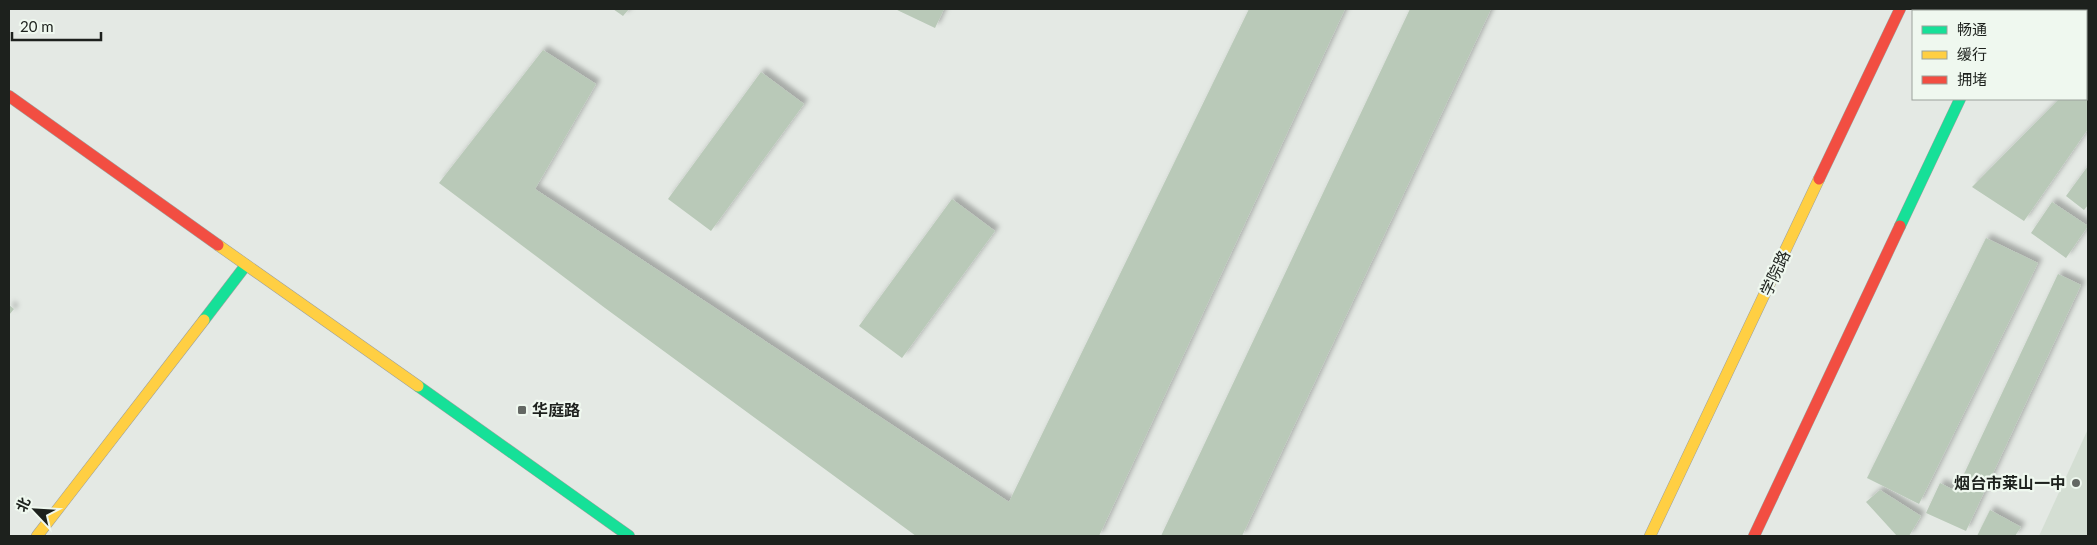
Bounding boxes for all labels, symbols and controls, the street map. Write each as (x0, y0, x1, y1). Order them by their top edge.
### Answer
scale bar (12, 10, 101, 42)
legend (1912, 10, 2087, 100)
text: 20 m (20, 17, 54, 35)
text: 畅通 (1957, 20, 1987, 38)
text: 缓行 (1957, 45, 1987, 63)
text: 拥堵 (1957, 70, 1987, 88)
street label: 学院路 (1756, 247, 1793, 299)
place label: 华庭路 (532, 400, 580, 419)
marker: 华庭路 (516, 404, 528, 416)
place label: 烟台市莱山一中 (1954, 473, 2066, 492)
marker: 烟台市莱山一中 (2070, 477, 2082, 489)
north arrow (10, 485, 60, 535)
text: 北 (12, 494, 33, 514)

